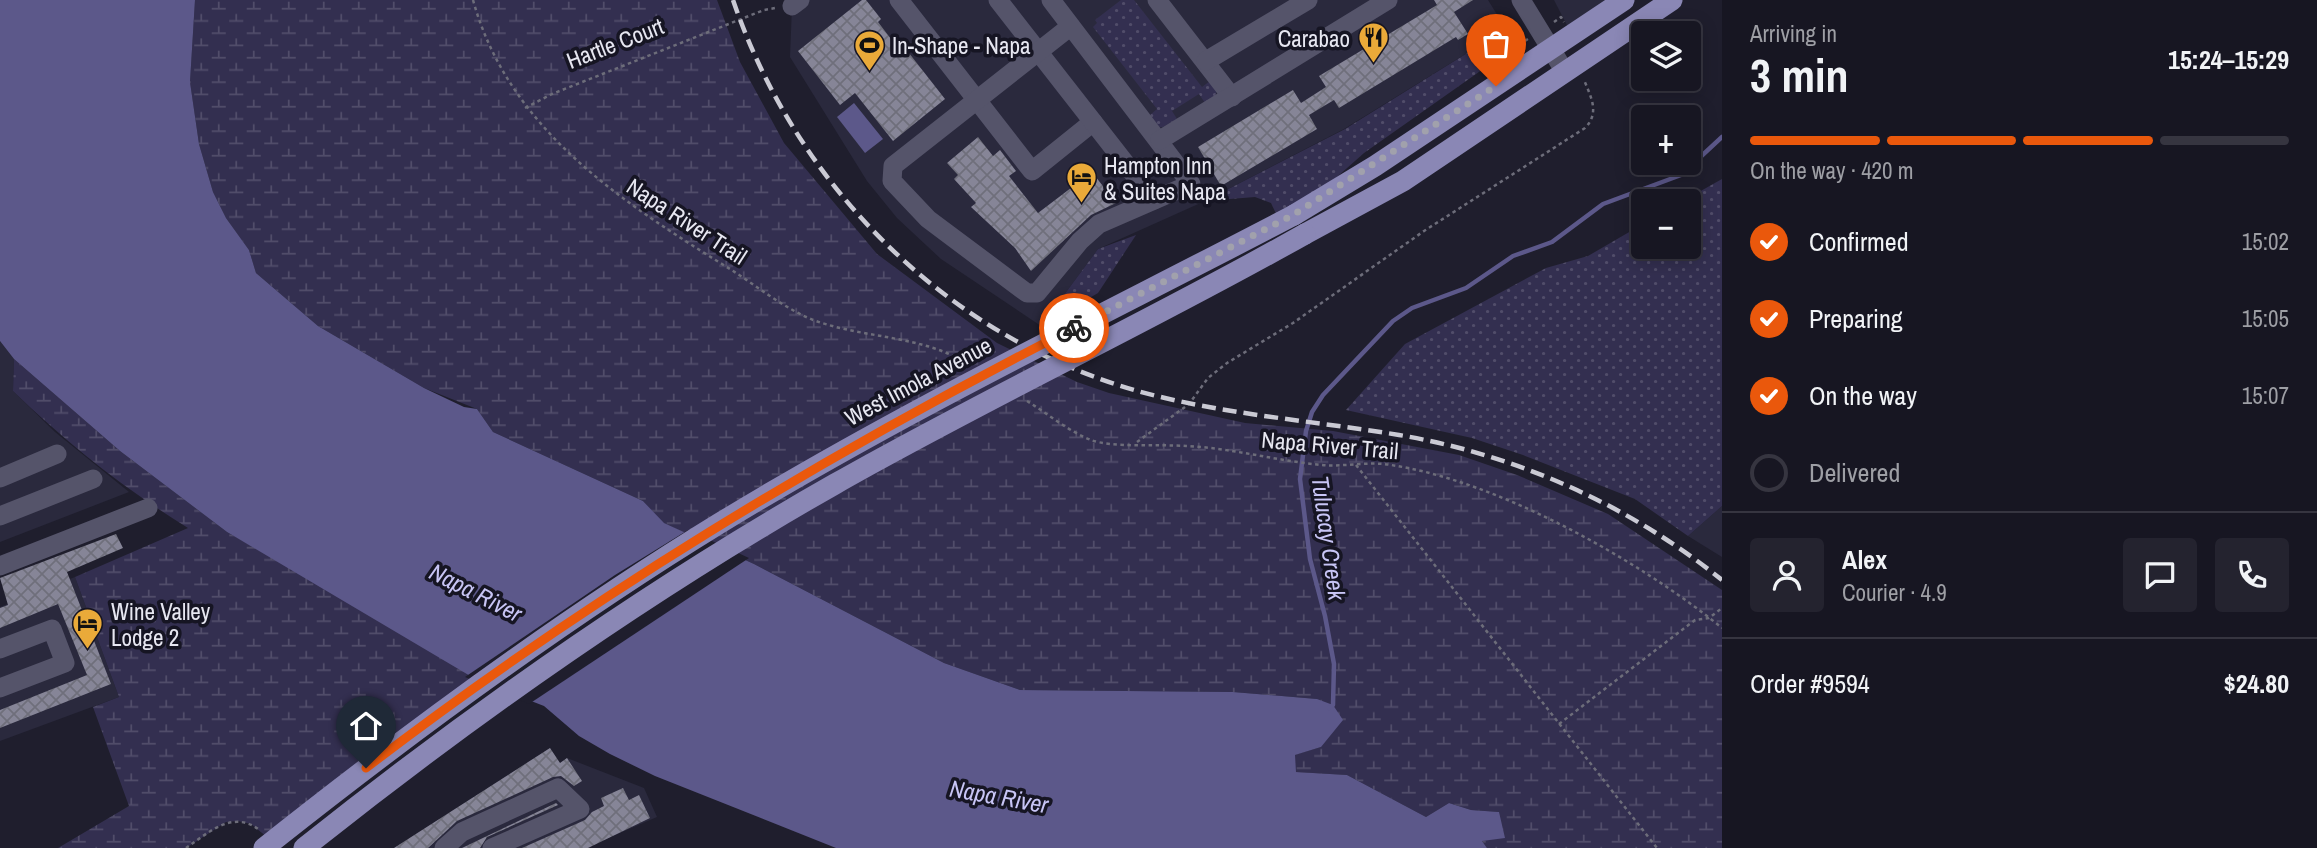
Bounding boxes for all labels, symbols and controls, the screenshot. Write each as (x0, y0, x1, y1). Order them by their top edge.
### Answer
street label: Hartle Court (562, 10, 668, 76)
pin (1466, 14, 1526, 86)
text: Arriving in (1750, 18, 1837, 49)
restaurant icon: Carabao (1356, 21, 1390, 65)
map controls (1631, 21, 1701, 259)
button: layers (1631, 21, 1701, 91)
place label: Carabao (1278, 23, 1350, 54)
icon: bag (1477, 25, 1515, 63)
sports icon: In-Shape - Napa (852, 28, 886, 72)
place label: In-Shape - Napa (892, 30, 1031, 61)
text: 15:24–15:29 (2168, 42, 2289, 77)
text: 3 min (1750, 44, 1849, 106)
button: + (1631, 105, 1701, 175)
place label: Hampton Inn & Suites Napa (1104, 150, 1226, 207)
text: On the way · 420 m (1750, 155, 1914, 186)
hotel icon: Hampton Inn & Suites Napa (1064, 161, 1098, 205)
street label: Napa River Trail (621, 171, 753, 271)
button: − (1631, 189, 1701, 259)
icon: check (1750, 223, 1788, 261)
text: Confirmed (1809, 224, 1909, 259)
text: 15:02 (2242, 226, 2289, 257)
courier (1039, 293, 1109, 363)
icon: check (1750, 300, 1788, 338)
text: Preparing (1809, 301, 1903, 336)
text: 15:05 (2242, 303, 2289, 334)
icon: bike (1055, 309, 1093, 347)
street label: West Imola Avenue (839, 329, 997, 433)
icon: check (1750, 377, 1788, 415)
text: On the way (1809, 378, 1917, 413)
text: 15:07 (2242, 380, 2289, 411)
street label: Napa River Trail (1260, 424, 1400, 466)
text: Delivered (1809, 455, 1900, 490)
water label: Tulucay Creek (1304, 474, 1354, 603)
button: person (1750, 538, 1824, 612)
button: chat (2123, 538, 2197, 612)
button: phone (2215, 538, 2289, 612)
text: Alex (1842, 542, 1887, 577)
water label: Napa River (424, 555, 529, 630)
text: Courier · 4.9 (1842, 577, 1947, 608)
place label: Wine Valley Lodge 2 (111, 596, 211, 653)
hotel icon: Wine Valley Lodge 2 (71, 607, 105, 651)
text: Order #9594 (1750, 666, 1870, 701)
text: $24.80 (2224, 666, 2289, 701)
pin (336, 696, 396, 768)
icon: home (347, 707, 385, 745)
water label: Napa River (947, 772, 1052, 821)

